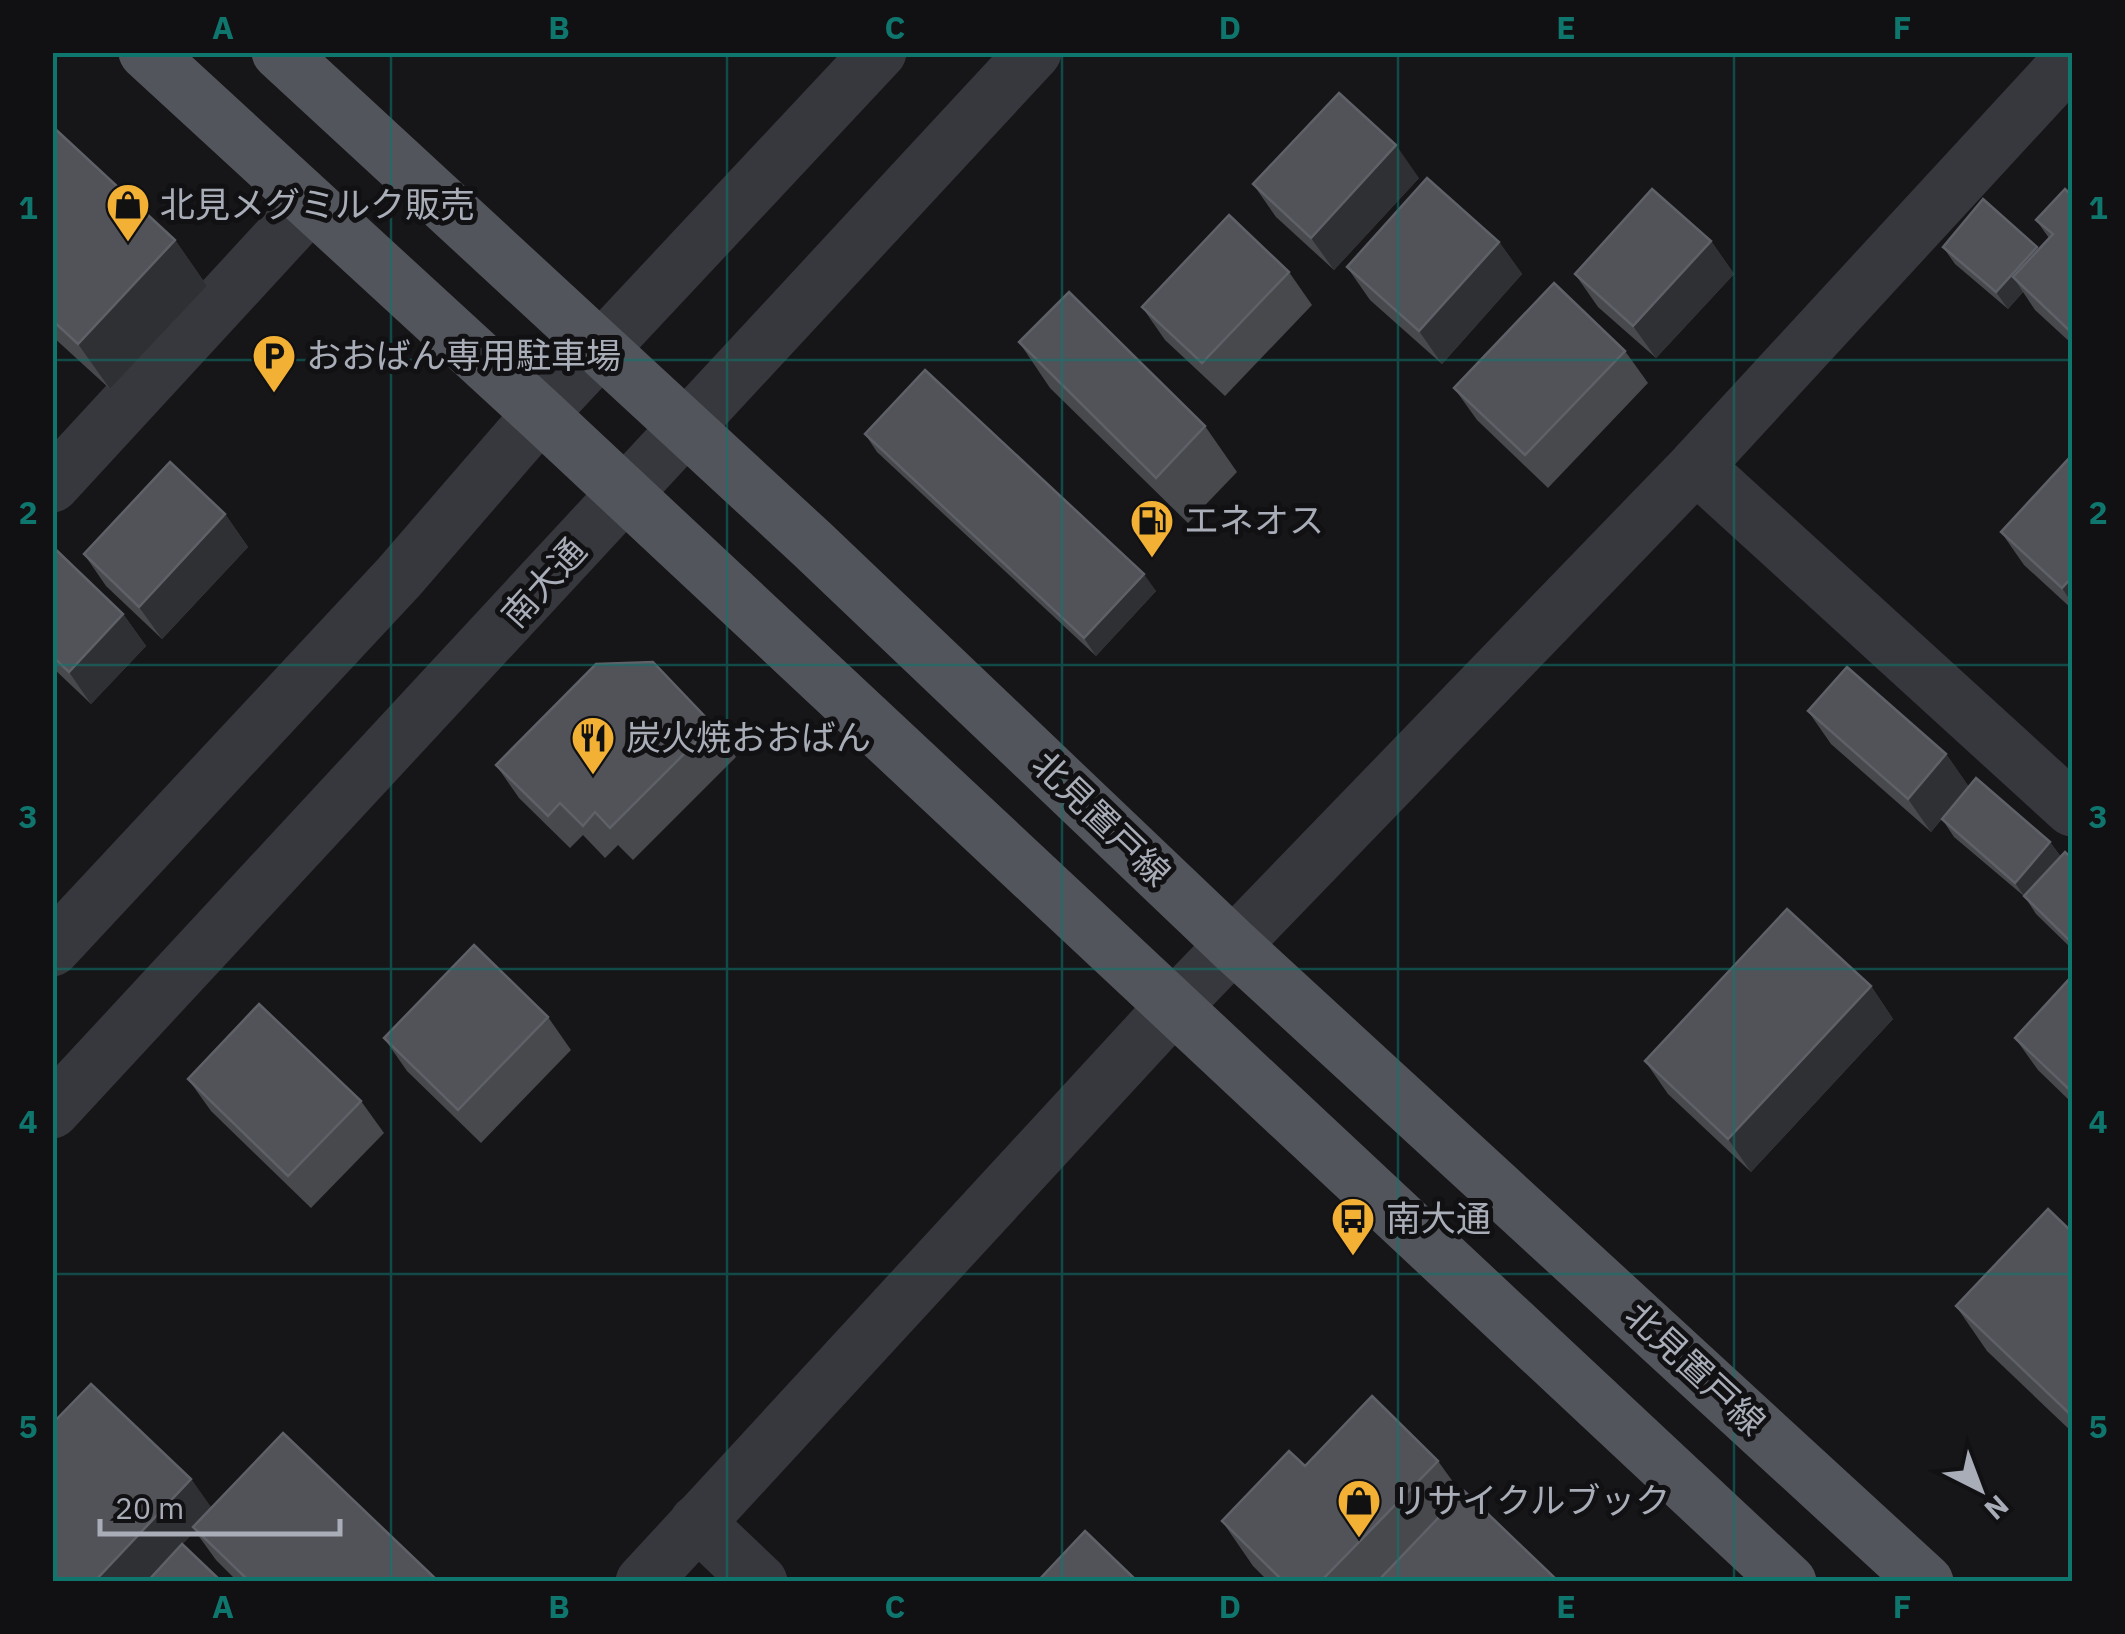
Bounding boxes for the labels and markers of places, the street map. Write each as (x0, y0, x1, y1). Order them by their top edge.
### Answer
place label: 北見メグミルク販売 (160, 181, 475, 227)
shop icon: 北見メグミルク販売 (105, 182, 151, 243)
place label: おおばん専用駐車場 (306, 332, 621, 378)
parking icon: おおばん専用駐車場 (251, 333, 297, 394)
place label: エネオス (1184, 497, 1324, 543)
fuel station icon: エネオス (1129, 498, 1175, 559)
place label: 炭火焼おおばん (626, 714, 871, 760)
restaurant icon: 炭火焼おおばん (570, 715, 616, 776)
place label: 南大通 (1386, 1195, 1491, 1241)
bus stop icon: 南大通 (1330, 1196, 1376, 1257)
place label: リサイクルブック (1392, 1477, 1670, 1523)
shop icon: リサイクルブック (1336, 1478, 1382, 1539)

